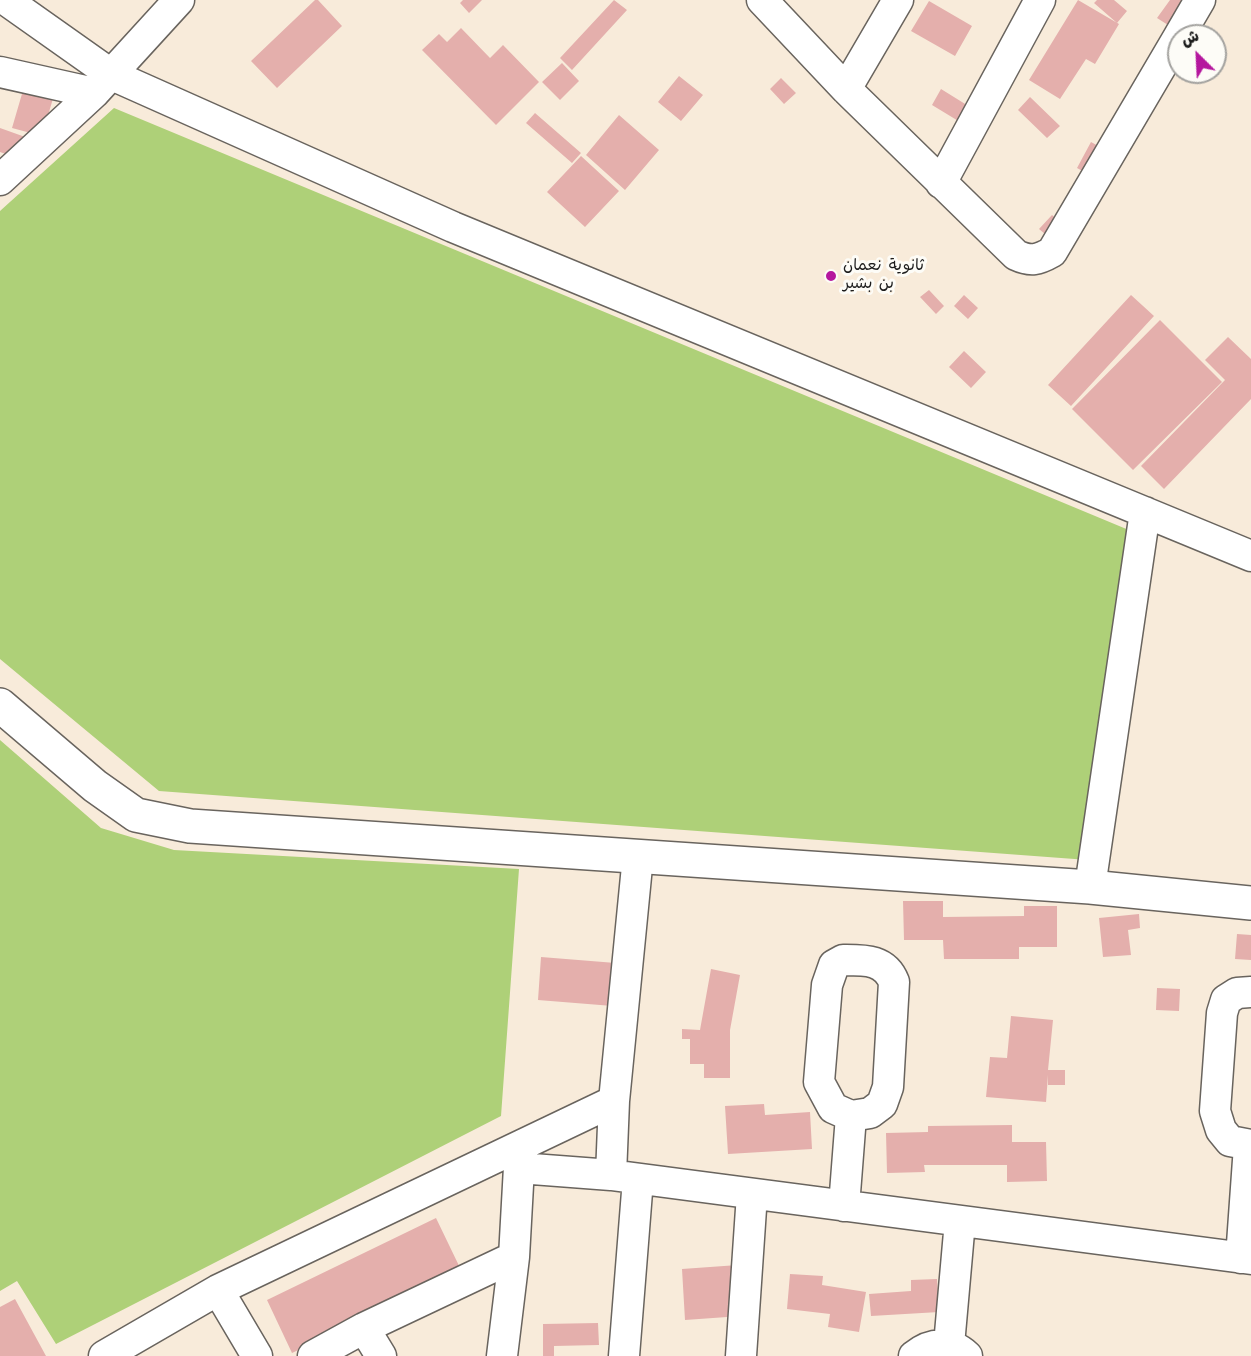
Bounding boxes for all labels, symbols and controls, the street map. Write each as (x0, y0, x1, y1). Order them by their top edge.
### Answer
north arrow (1167, 24, 1227, 84)
text: ش (1177, 24, 1203, 54)
place label: ثانوية نعمان بن بشير (843, 257, 924, 295)
marker: ثانوية نعمان بن بشير (824, 269, 838, 283)

